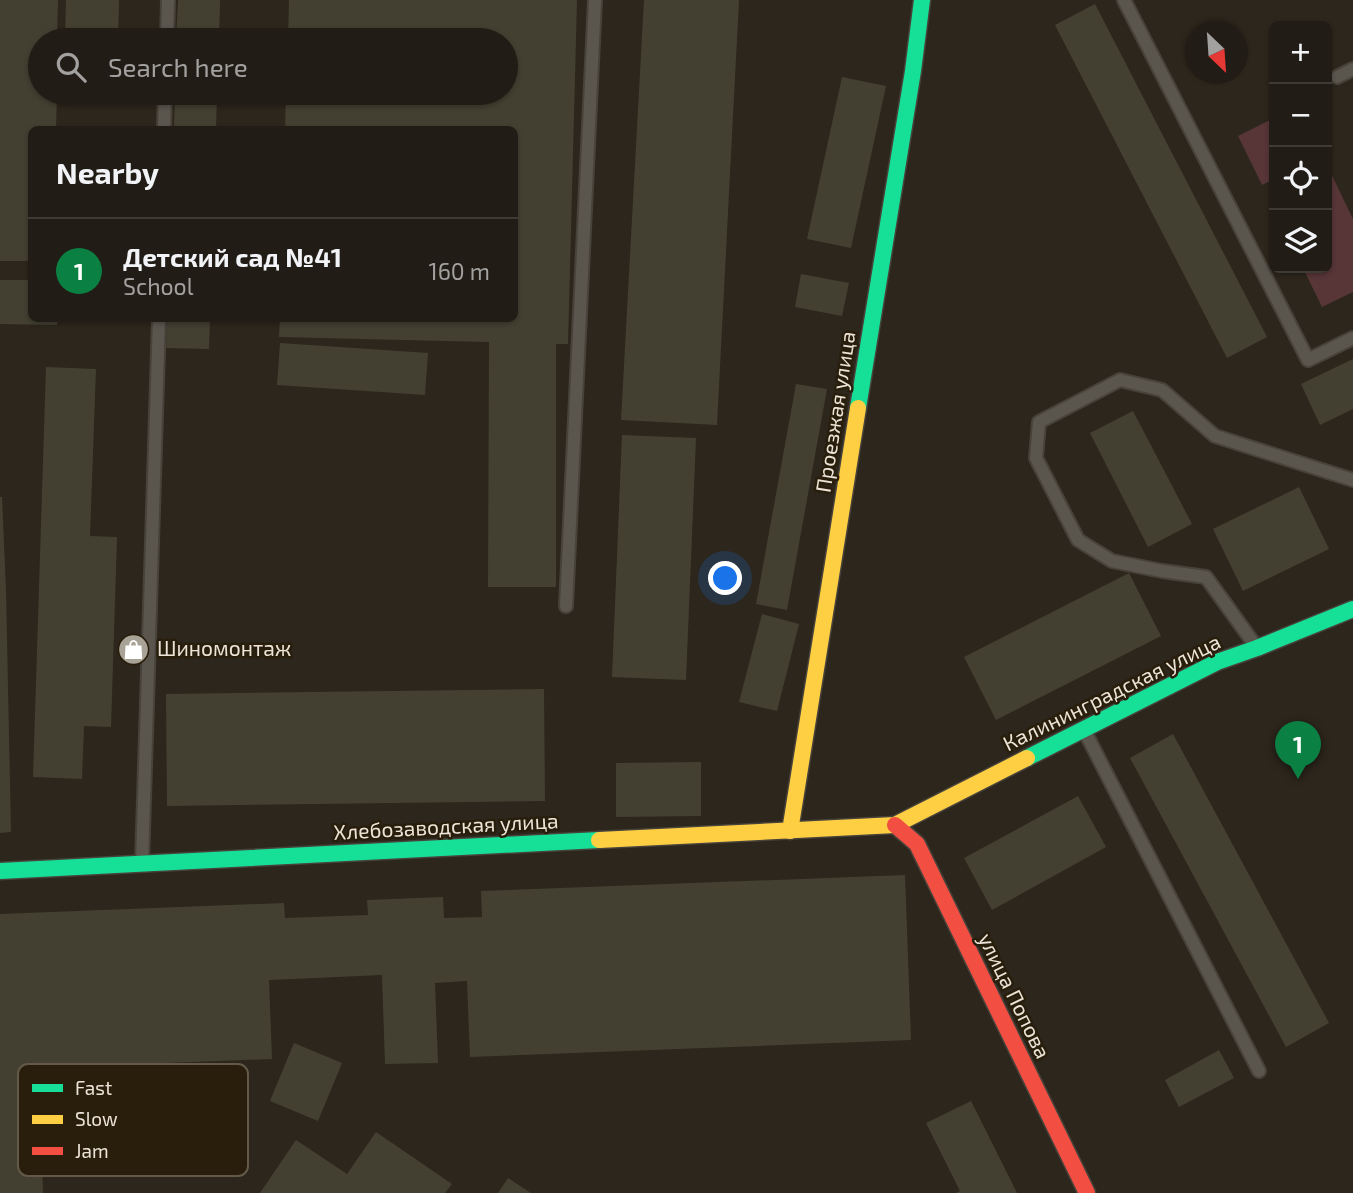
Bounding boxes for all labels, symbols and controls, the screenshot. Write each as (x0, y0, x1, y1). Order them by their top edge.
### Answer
north arrow (1185, 21, 1248, 84)
map controls (1269, 21, 1332, 273)
button: + (1269, 21, 1332, 84)
search box (28, 28, 518, 105)
icon: search (52, 48, 90, 86)
text: Search here (108, 51, 248, 82)
button: − (1269, 84, 1332, 147)
button: locate (1269, 147, 1332, 210)
text: Nearby (56, 154, 159, 190)
button: layers (1269, 210, 1332, 273)
text: Детский сад №41 (123, 241, 342, 272)
text: 1 (74, 257, 84, 285)
text: 160 m (429, 257, 490, 285)
text: School (123, 272, 193, 300)
street label: Проезжая улица (809, 329, 861, 494)
your location (708, 561, 742, 595)
street label: Калининградская улица (999, 628, 1225, 756)
shop icon: Шиномонтаж (117, 632, 151, 666)
place label: Шиномонтаж (157, 635, 291, 660)
pin: 1 (1275, 721, 1321, 779)
street label: Хлебозаводская улица (333, 807, 559, 845)
street label: улица Попова (973, 928, 1057, 1063)
legend (18, 1064, 248, 1176)
text: Fast (75, 1076, 112, 1099)
text: Slow (75, 1107, 118, 1130)
text: Jam (75, 1139, 109, 1162)

